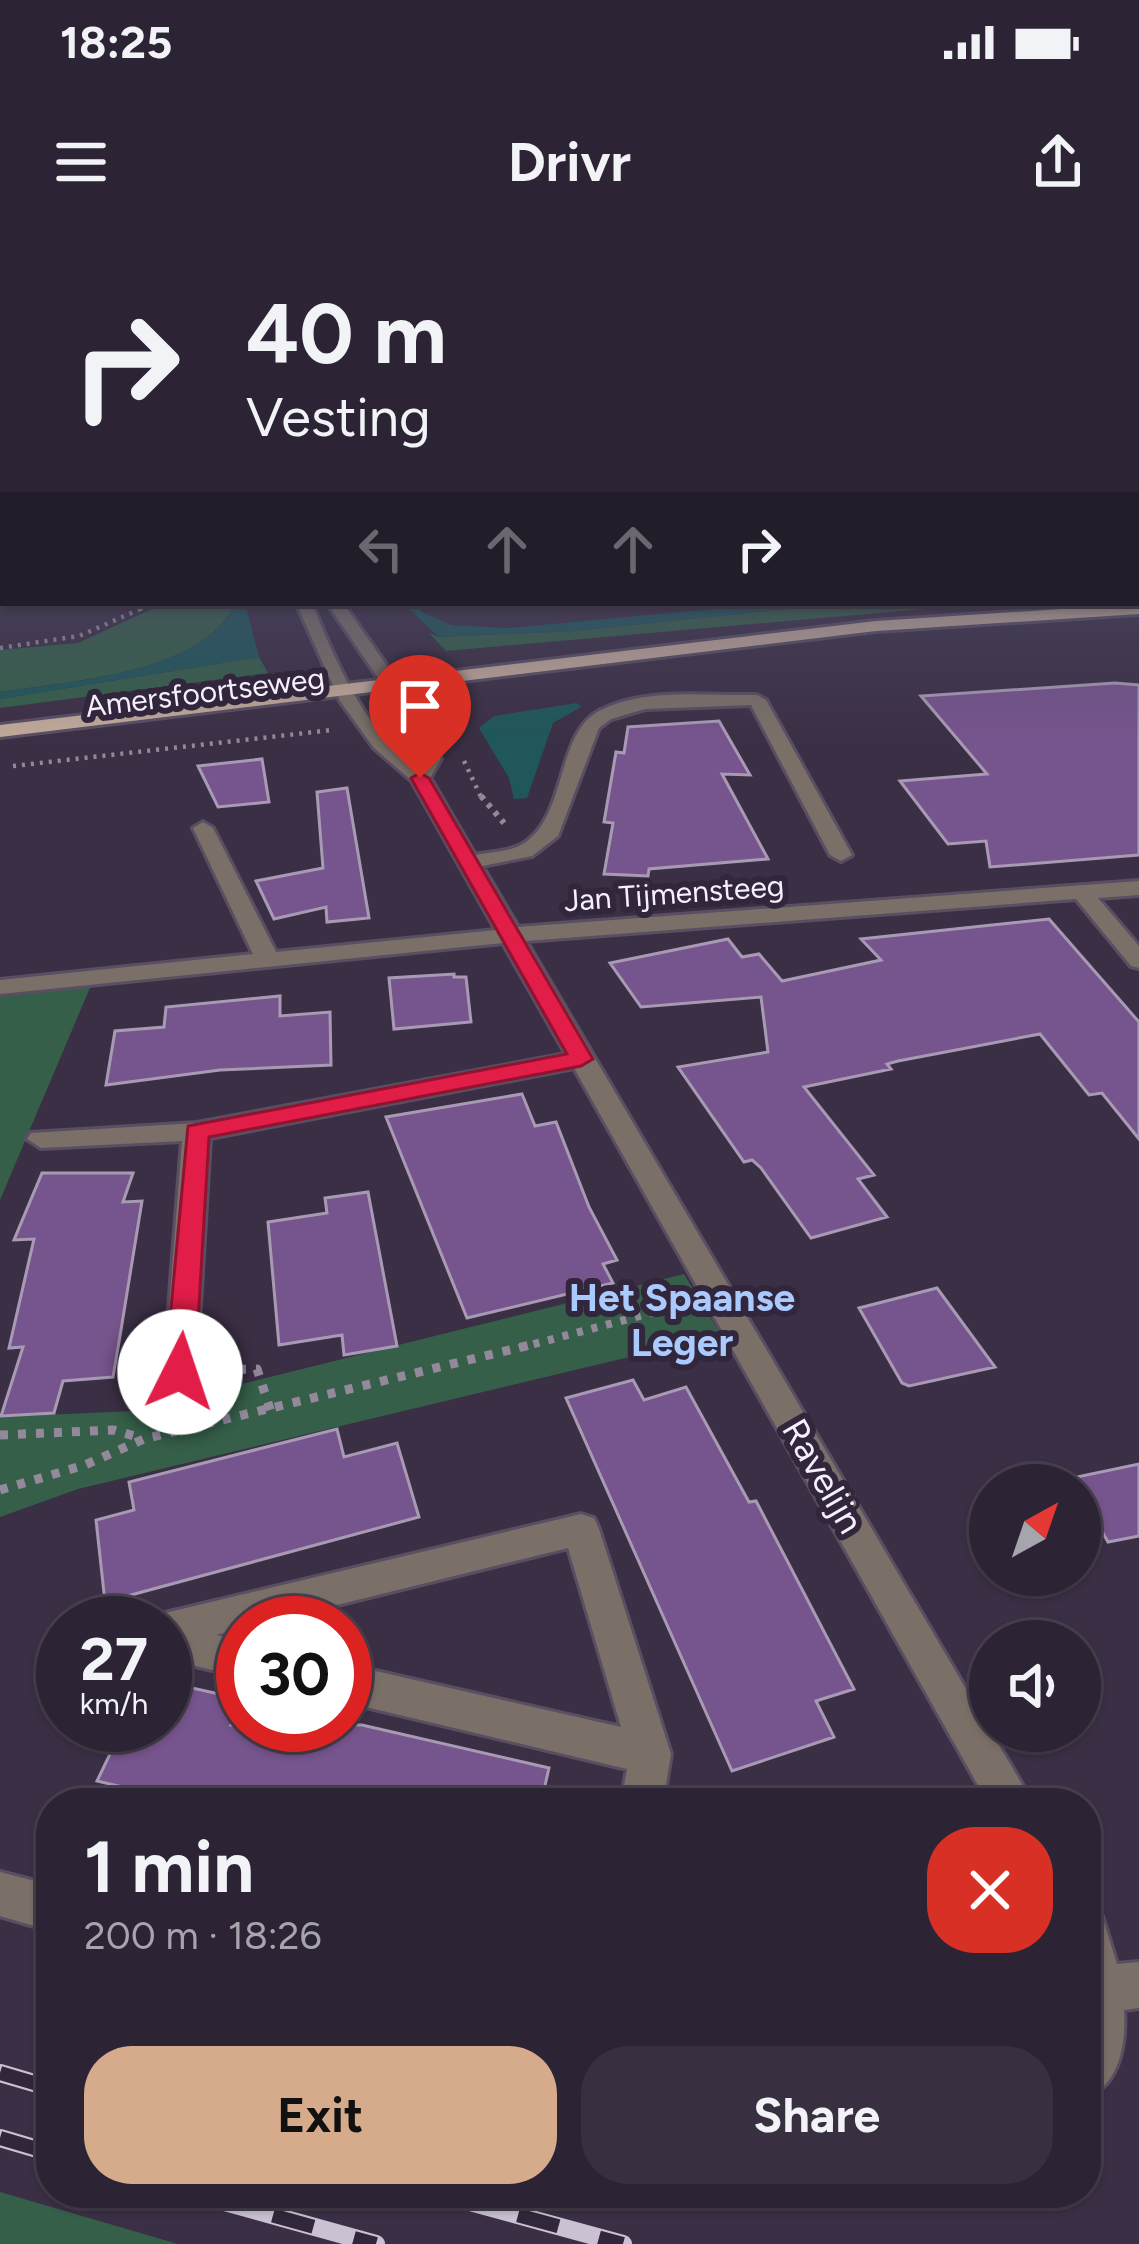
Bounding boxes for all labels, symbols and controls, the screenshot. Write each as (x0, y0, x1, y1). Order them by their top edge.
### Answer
text: 18:25 (60, 15, 172, 69)
icon: menu (48, 129, 114, 195)
icon: share (1025, 129, 1091, 195)
text: Drivr (508, 130, 631, 195)
text: 40 m (246, 283, 447, 384)
icon: right (48, 288, 204, 444)
text: Vesting (246, 385, 431, 450)
icon: left (348, 516, 414, 582)
icon: ahead (474, 516, 540, 582)
icon: ahead (600, 516, 666, 582)
icon: right (726, 516, 792, 582)
pin (369, 655, 471, 778)
street label: Amersfoortseweg (83, 659, 327, 725)
icon: arrive (387, 673, 453, 739)
street label: Jan Tijmensteeg (563, 867, 785, 919)
district label: Het Spaanse Leger (569, 1274, 795, 1366)
position arrow (117, 1309, 243, 1435)
street label: Ravelijn (773, 1411, 873, 1541)
north arrow (969, 1464, 1101, 1596)
map controls (969, 1464, 1101, 1752)
speed limit sign: 30 (216, 1596, 372, 1752)
button: sound (969, 1620, 1101, 1752)
text: 27 (80, 1623, 148, 1695)
text: km/h (80, 1685, 148, 1722)
text: 1 min (84, 1824, 254, 1910)
button: close (927, 1827, 1053, 1953)
text: 200 m · 18:26 (84, 1912, 322, 1959)
button: Exit (84, 2046, 557, 2184)
button: Share (581, 2046, 1053, 2184)

